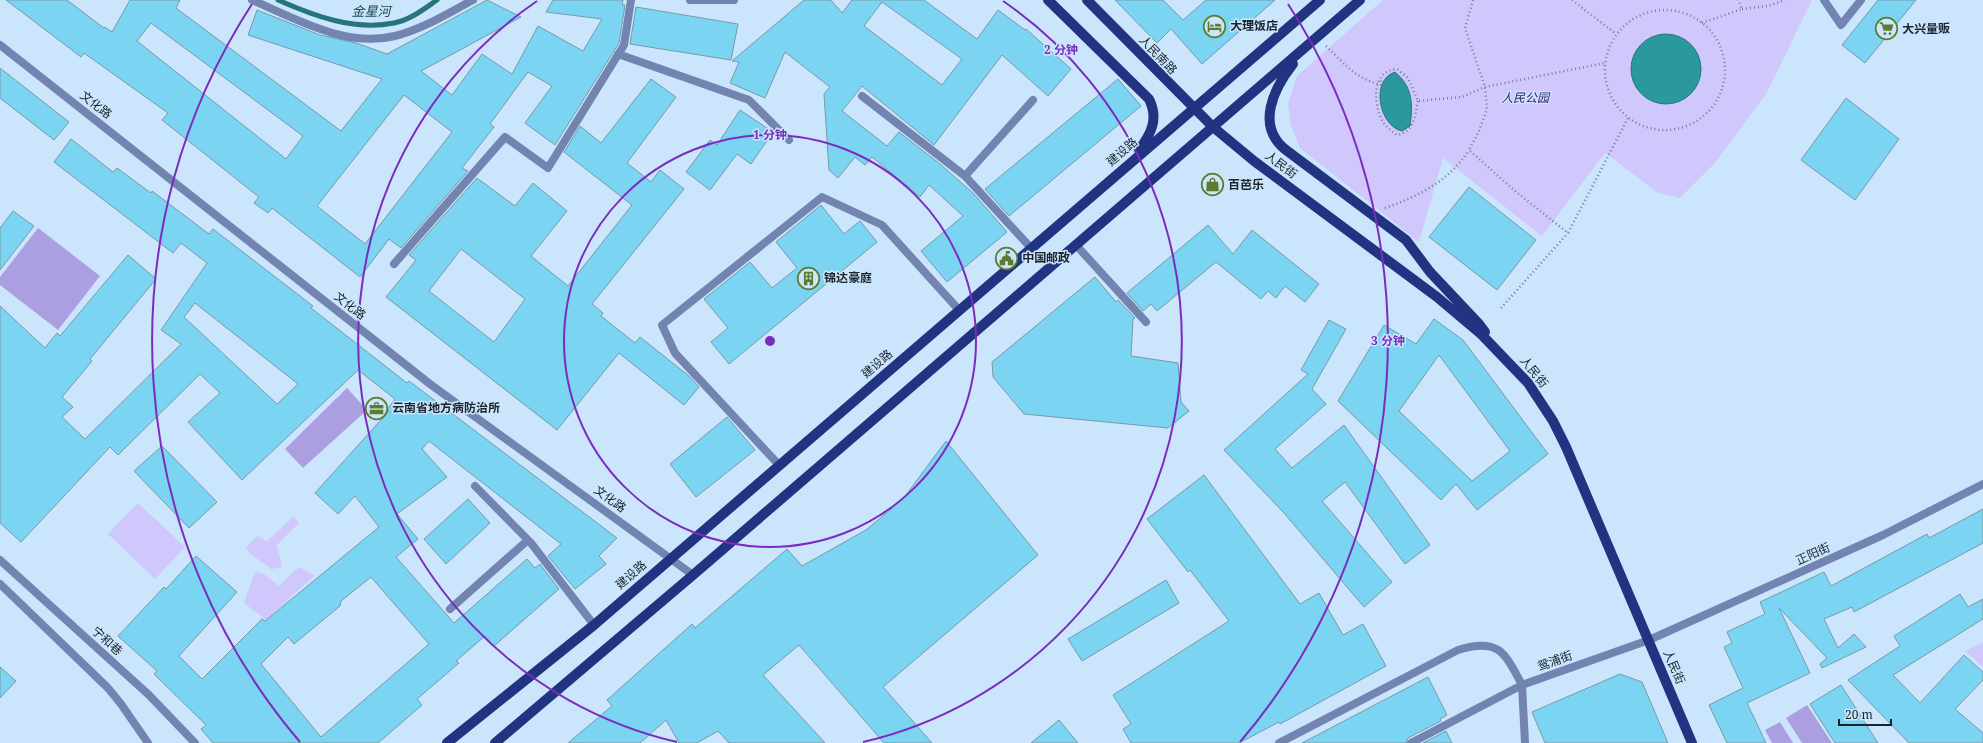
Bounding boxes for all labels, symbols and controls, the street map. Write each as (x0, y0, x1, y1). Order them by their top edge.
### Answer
water label: 金星河 (351, 2, 393, 20)
hotel icon: 大理饭店 (1201, 13, 1227, 39)
supermarket icon: 大兴量贩 (1874, 16, 1900, 42)
place label: 大理饭店 (1230, 17, 1278, 34)
place label: 大兴量贩 (1902, 20, 1950, 37)
street label: 人民南路 (1136, 31, 1181, 78)
text: 2 分钟 (1044, 41, 1078, 58)
street label: 文化路 (77, 87, 116, 122)
park label: 人民公园 (1501, 89, 1551, 106)
text: 1 分钟 (753, 126, 787, 143)
street label: 建设路 (1103, 133, 1141, 170)
street label: 人民街 (1262, 147, 1301, 182)
shop icon: 百芭乐 (1199, 172, 1225, 198)
place label: 百芭乐 (1228, 176, 1264, 193)
public building icon: 中国邮政 (993, 245, 1019, 271)
place label: 中国邮政 (1022, 249, 1070, 266)
building icon: 锦达豪庭 (796, 265, 822, 291)
place label: 锦达豪庭 (824, 269, 872, 286)
street label: 文化路 (331, 288, 370, 323)
text: 3 分钟 (1371, 332, 1405, 349)
centre of rings (763, 334, 777, 348)
street label: 建设路 (858, 345, 896, 382)
street label: 人民街 (1516, 352, 1552, 391)
office icon: 云南省地方病防治所 (363, 395, 389, 421)
place label: 云南省地方病防治所 (392, 399, 500, 416)
street label: 文化路 (591, 481, 630, 516)
street label: 正阳街 (1793, 538, 1833, 569)
street label: 建设路 (612, 556, 650, 593)
street label: 宁和巷 (88, 622, 126, 659)
street label: 鸳浦街 (1535, 646, 1575, 675)
street label: 人民街 (1660, 647, 1689, 687)
scale bar (1839, 701, 1891, 727)
text: 20 m (1845, 706, 1873, 723)

